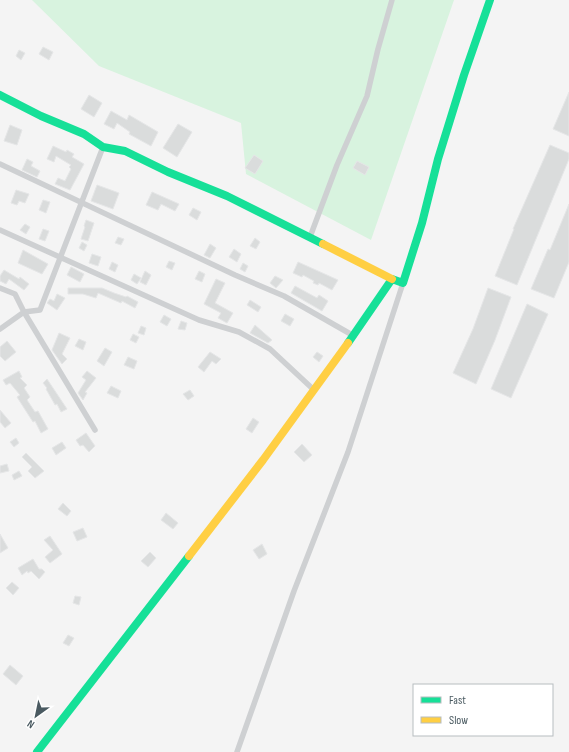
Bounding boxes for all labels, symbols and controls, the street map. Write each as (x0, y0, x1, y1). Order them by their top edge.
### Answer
legend (413, 684, 553, 736)
text: Fast (449, 693, 466, 708)
north arrow (16, 696, 56, 736)
text: Slow (449, 713, 468, 728)
text: N (25, 717, 37, 731)

